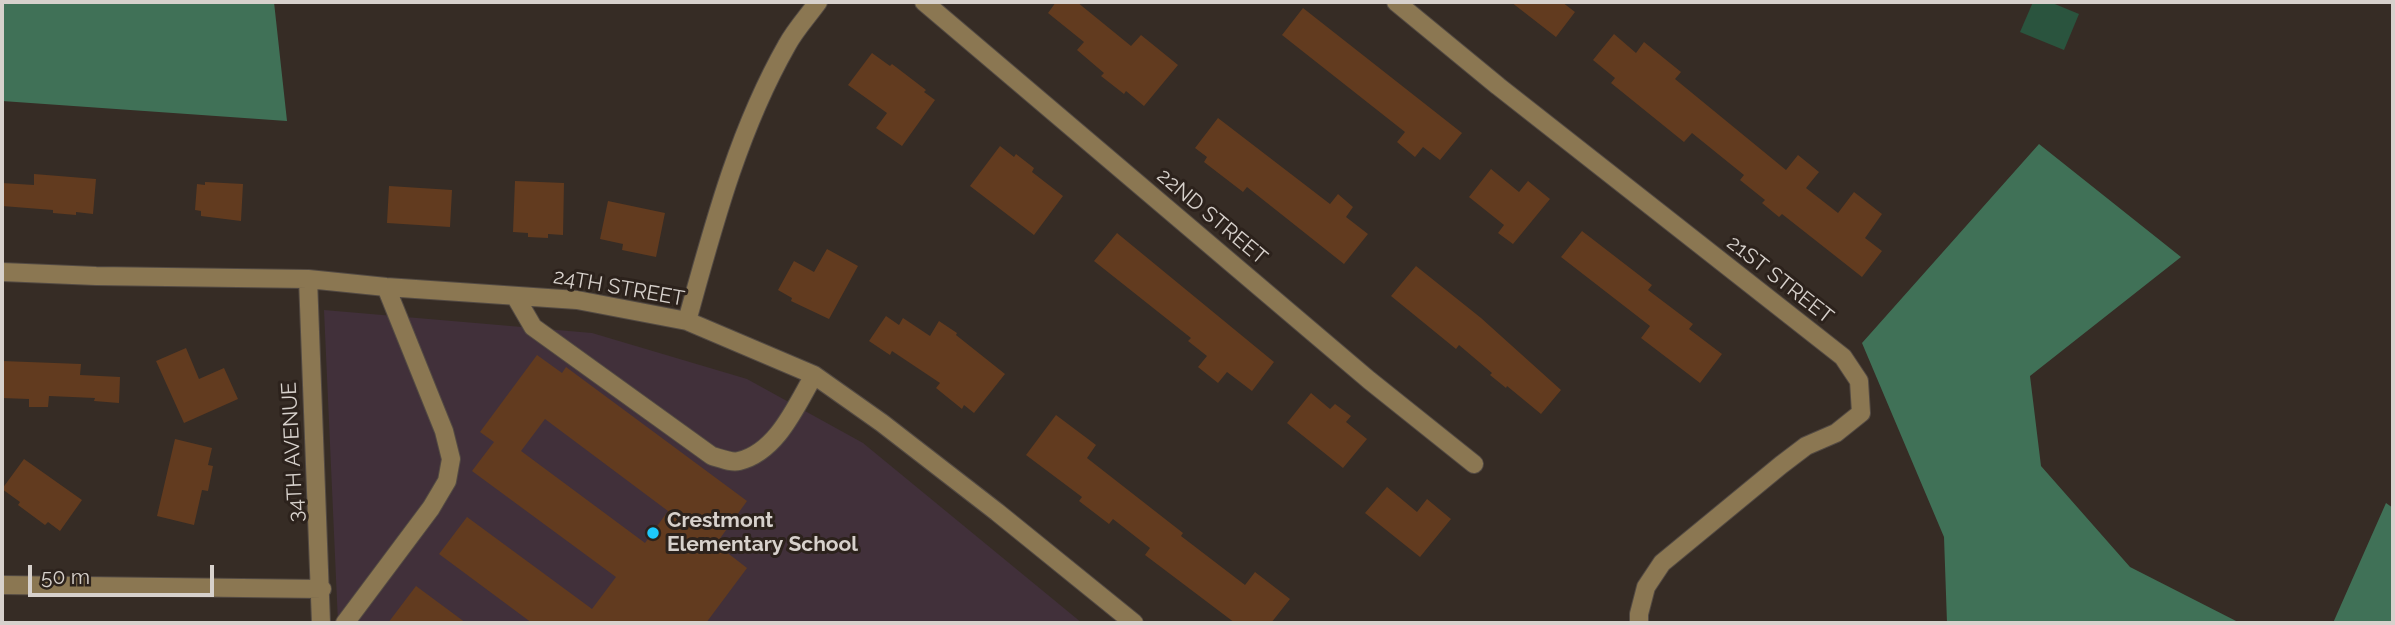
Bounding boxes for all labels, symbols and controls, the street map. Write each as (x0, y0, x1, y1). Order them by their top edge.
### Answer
street label: 22ND STREET (1152, 164, 1272, 270)
street label: 21ST STREET (1722, 231, 1838, 329)
street label: 24TH STREET (551, 264, 687, 312)
street label: 34TH AVENUE (277, 381, 309, 523)
place label: Crestmont Elementary School (667, 508, 858, 558)
marker: Crestmont Elementary School (645, 525, 661, 541)
scale bar (32, 552, 217, 596)
text: 50 m (41, 564, 90, 589)

